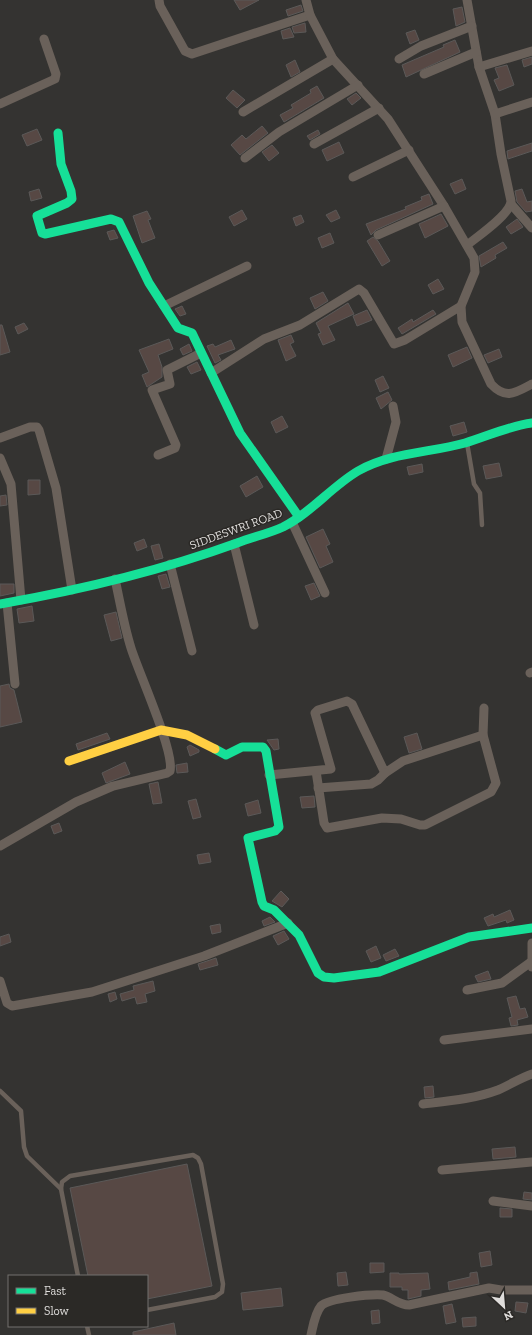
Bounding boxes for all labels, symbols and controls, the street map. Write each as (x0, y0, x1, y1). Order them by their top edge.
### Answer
street label: SIDDESWRI ROAD (188, 506, 284, 552)
legend (8, 1275, 148, 1327)
text: Fast (44, 1284, 67, 1298)
north arrow (484, 1287, 524, 1327)
text: Slow (44, 1304, 70, 1318)
text: N (501, 1308, 515, 1323)

